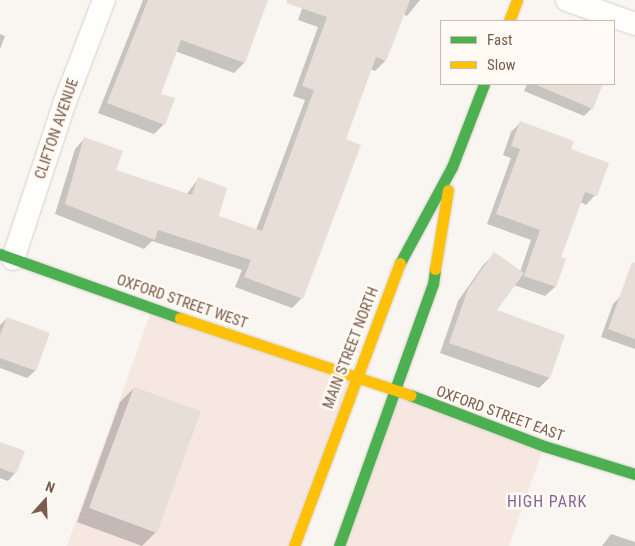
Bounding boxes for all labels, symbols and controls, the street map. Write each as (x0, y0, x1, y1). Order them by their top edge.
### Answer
legend (440, 20, 615, 85)
text: Fast (487, 31, 512, 49)
text: Slow (487, 56, 516, 74)
street label: CLIFTON AVENUE (31, 76, 83, 182)
street label: OXFORD STREET WEST (114, 271, 250, 333)
street label: MAIN STREET NORTH (319, 284, 383, 412)
street label: OXFORD STREET EAST (434, 382, 566, 446)
north arrow (20, 476, 70, 526)
text: N (43, 478, 57, 496)
district label: HIGH PARK (506, 492, 588, 512)

